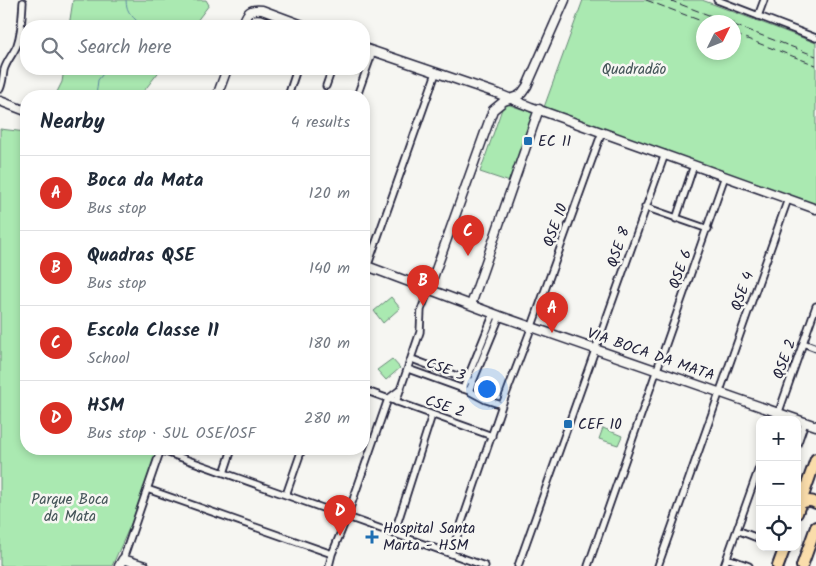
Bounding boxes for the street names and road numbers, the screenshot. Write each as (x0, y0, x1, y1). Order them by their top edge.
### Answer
street label: QSE 10 (537, 200, 575, 250)
street label: QSE 8 (601, 223, 637, 271)
street label: QSE 6 (663, 246, 699, 293)
street label: QSE 4 (725, 268, 761, 315)
street label: VIA BOCA DA MATA (584, 322, 718, 388)
street label: QSE 2 (767, 336, 803, 383)
street label: CSE 3 (423, 352, 469, 388)
street label: CSE 2 (422, 389, 468, 425)

